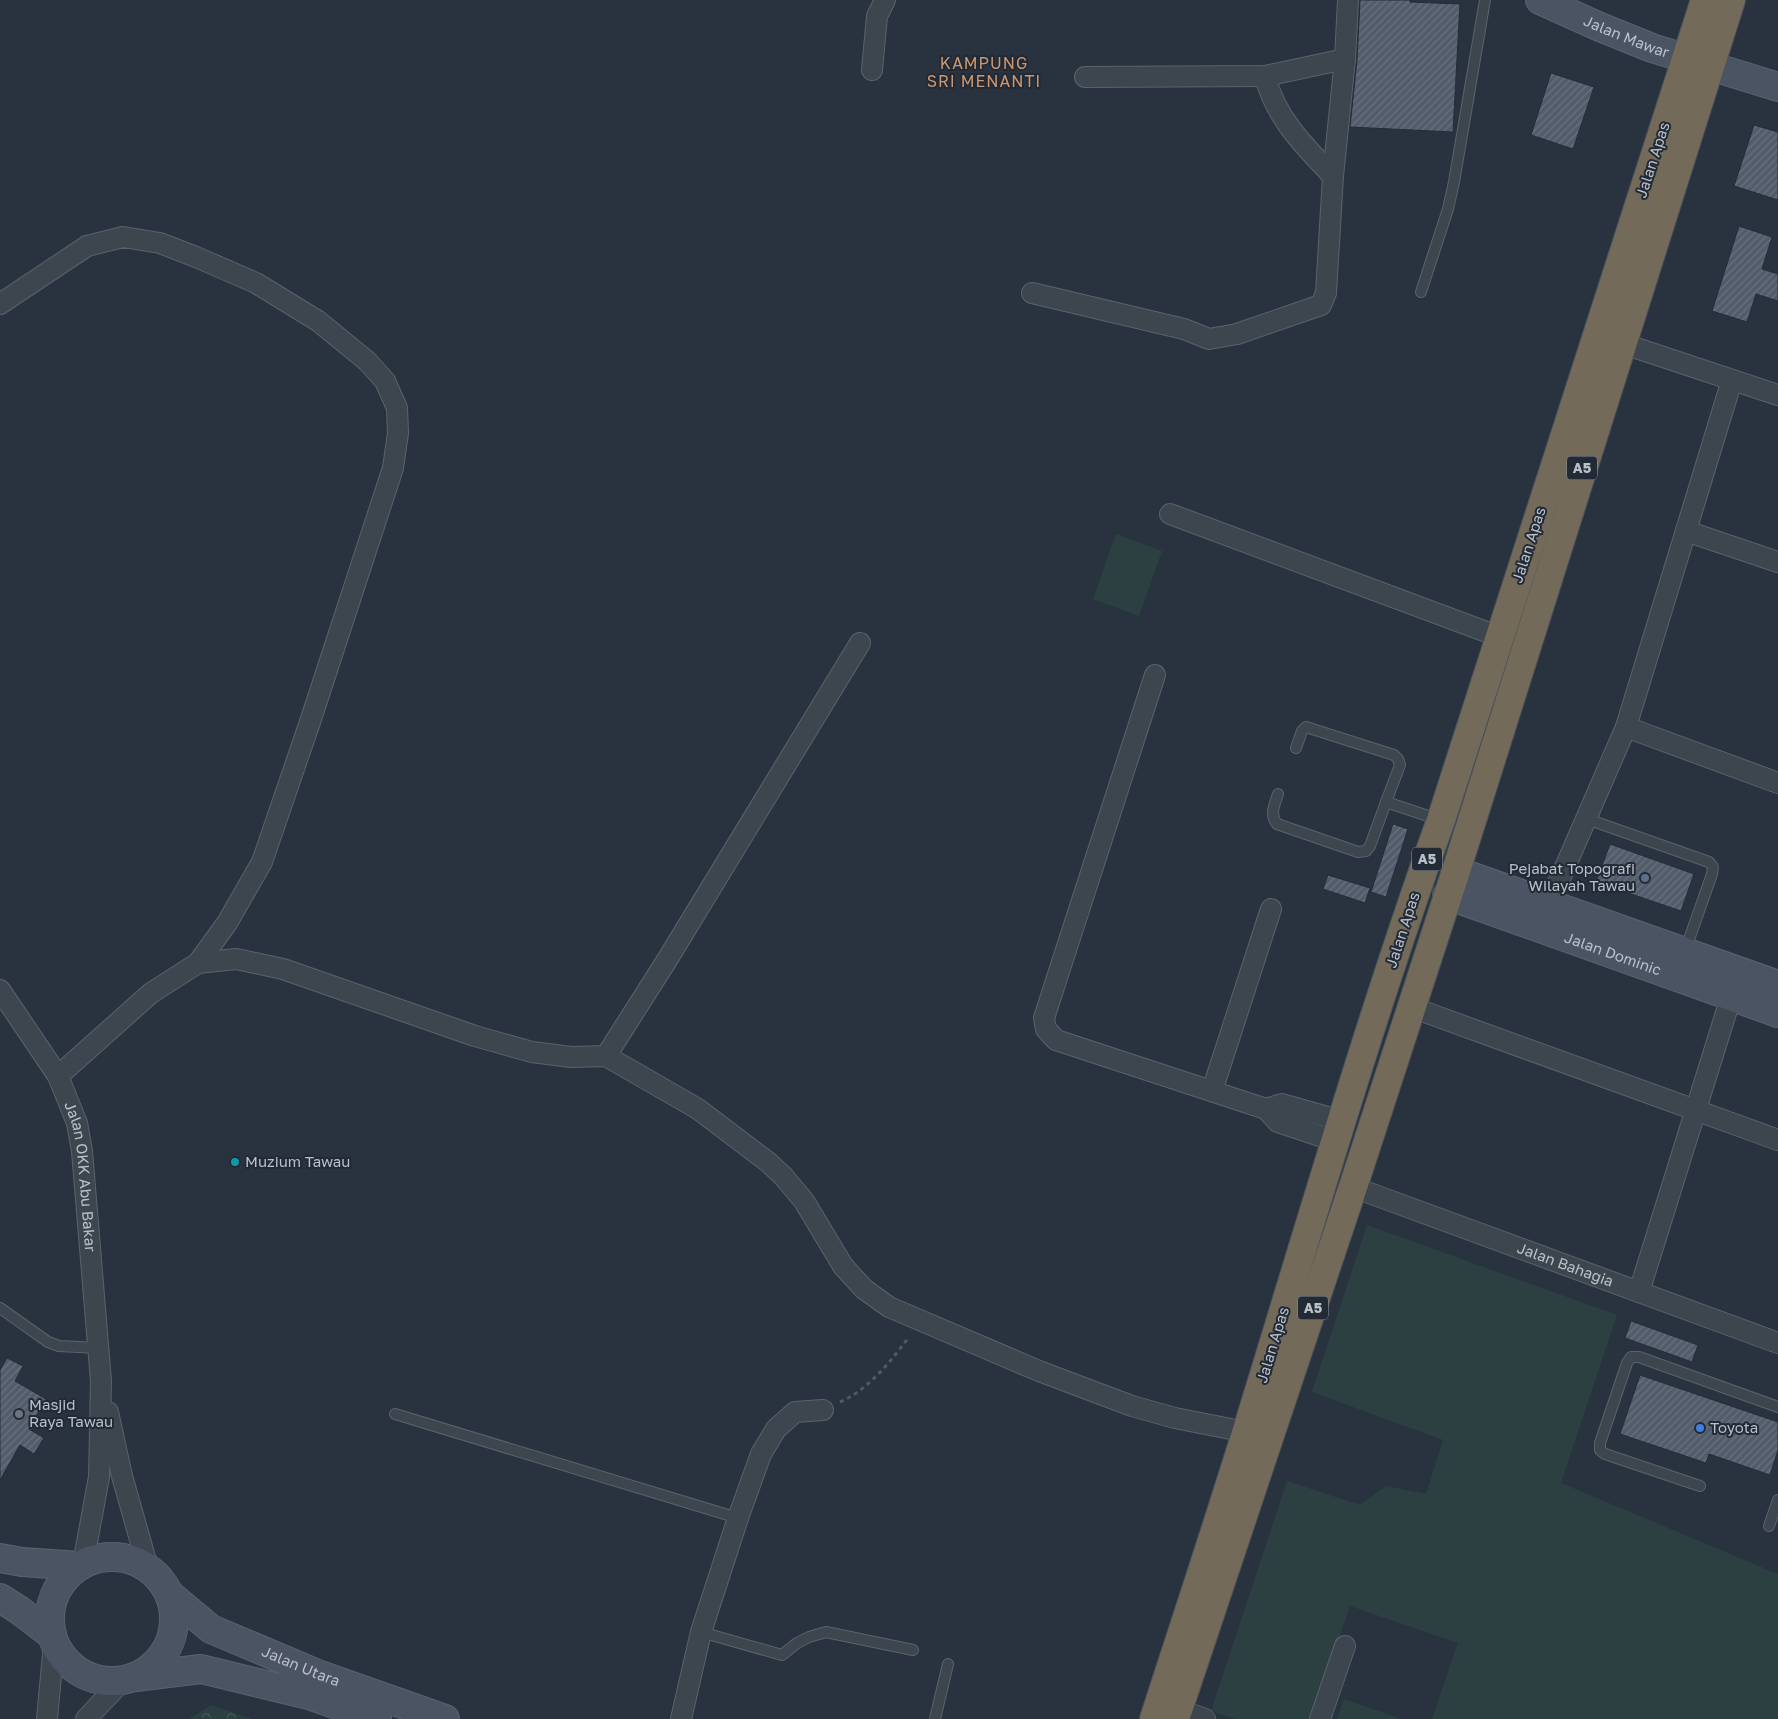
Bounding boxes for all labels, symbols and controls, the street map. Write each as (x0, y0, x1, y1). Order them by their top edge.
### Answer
street label: Jalan Mawar (1581, 11, 1672, 61)
district label: KAMPUNG SRI MENANTI (927, 53, 1041, 91)
street label: Jalan Apas (1631, 119, 1673, 200)
road number: A5 (1567, 456, 1597, 479)
street label: Jalan Apas (1507, 504, 1549, 585)
road number: A5 (1412, 848, 1442, 871)
place label: Pejabat Topografi Wilayah Tawau (1509, 859, 1635, 894)
marker: Pejabat Topografi Wilayah Tawau (1639, 872, 1651, 884)
street label: Jalan Apas (1381, 889, 1423, 970)
street label: Jalan Dominic (1562, 928, 1664, 979)
street label: Jalan OKK Abu Bakar (61, 1098, 100, 1253)
place label: Muzium Tawau (245, 1152, 350, 1170)
marker: Muzium Tawau (229, 1156, 241, 1168)
street label: Jalan Bahagia (1515, 1238, 1616, 1290)
road number: A5 (1298, 1296, 1328, 1320)
street label: Jalan Apas (1252, 1304, 1292, 1385)
place label: Masjid Raya Tawau (29, 1395, 113, 1430)
marker: Masjid Raya Tawau (13, 1408, 25, 1420)
place label: Toyota (1710, 1418, 1758, 1436)
marker: Toyota (1694, 1422, 1706, 1434)
street label: Jalan Utara (259, 1642, 343, 1689)

